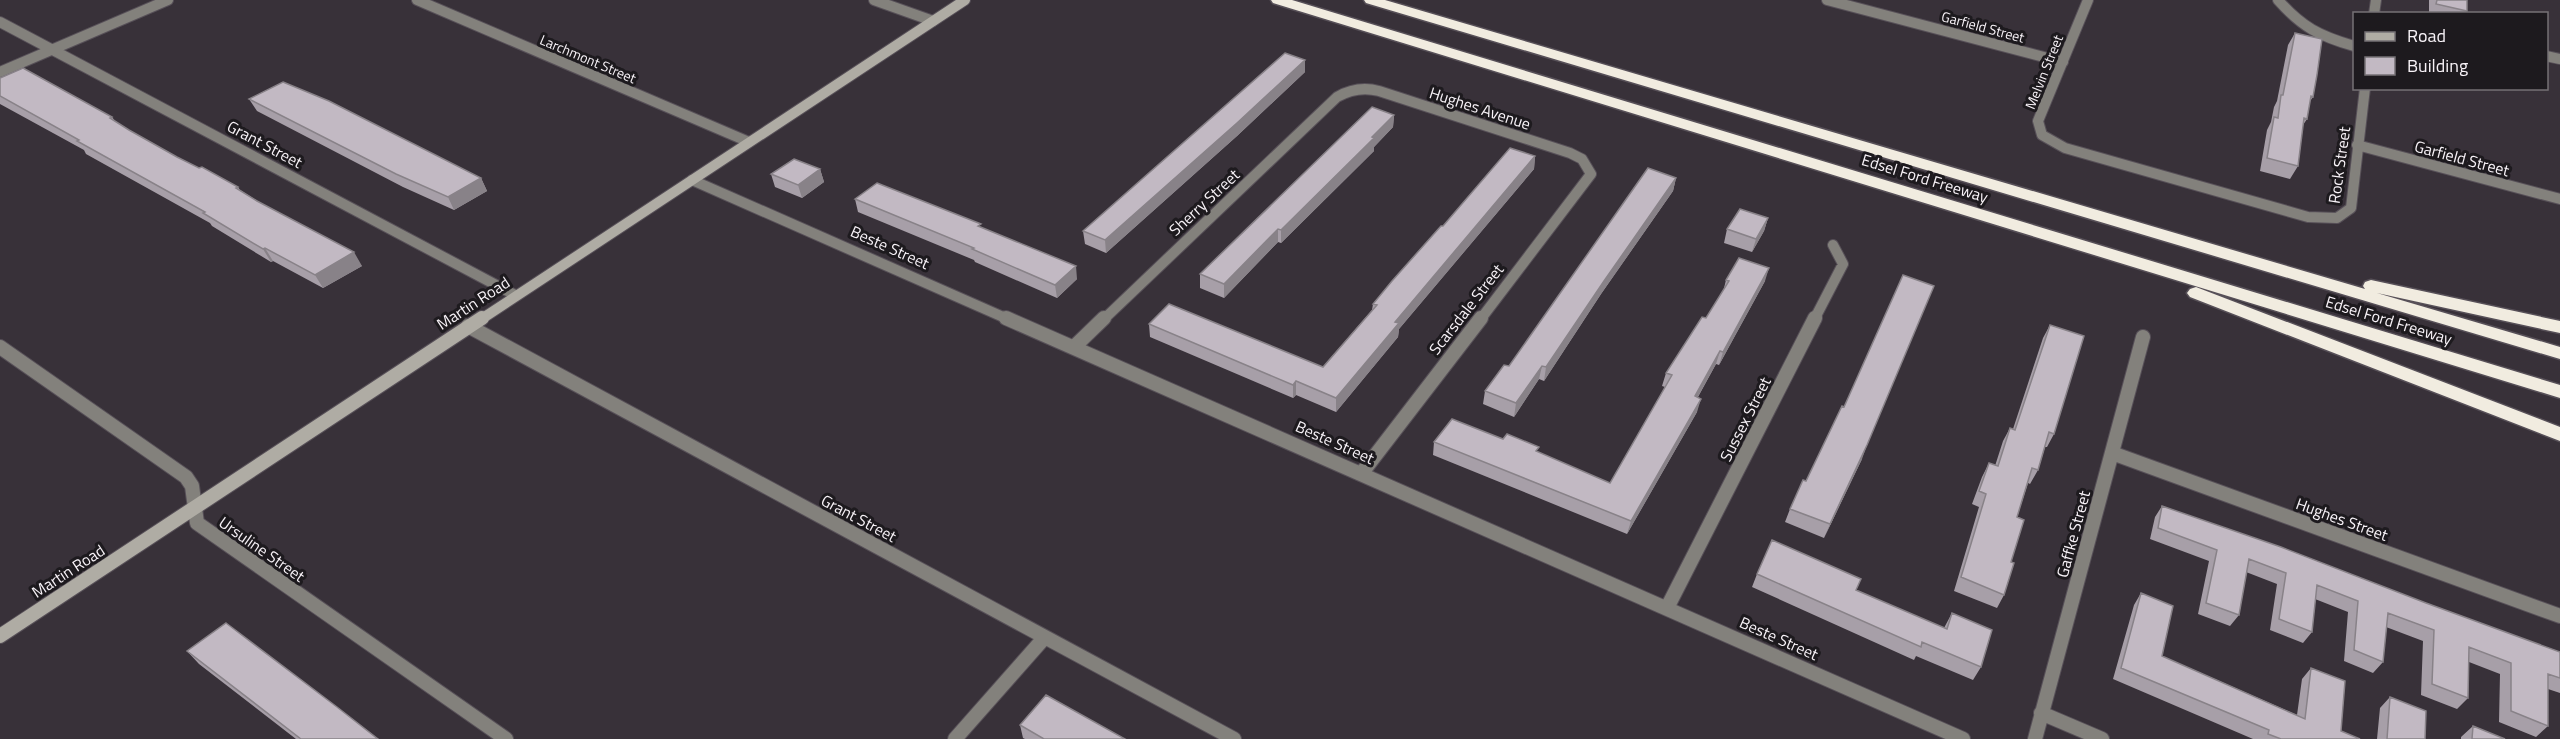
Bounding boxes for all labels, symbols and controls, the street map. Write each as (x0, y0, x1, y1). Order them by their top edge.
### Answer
street label: Garfield Street (1939, 5, 2027, 48)
legend (2353, 12, 2548, 90)
text: Road (2407, 22, 2446, 49)
street label: Larchmont Street (537, 29, 640, 88)
street label: Melvin Street (2019, 31, 2068, 112)
text: Building (2407, 52, 2468, 79)
street label: Hughes Avenue (1426, 80, 1534, 136)
street label: Grant Street (223, 114, 307, 174)
street label: Rock Street (2322, 125, 2356, 205)
street label: Garfield Street (2412, 134, 2512, 182)
street label: Edsel Ford Freeway (1859, 147, 1991, 209)
street label: Sherry Street (1163, 163, 1245, 241)
street label: Beste Street (847, 219, 934, 275)
street label: Scarsdale Street (1423, 258, 1509, 360)
street label: Martin Road (432, 270, 514, 336)
street label: Edsel Ford Freeway (2323, 289, 2455, 351)
street label: Sussex Street (1713, 372, 1777, 465)
street label: Beste Street (1292, 414, 1379, 470)
street label: Grant Street (817, 488, 901, 548)
street label: Gaffke Street (2050, 488, 2096, 580)
street label: Hughes Street (2293, 491, 2392, 547)
street label: Ursuline Street (214, 510, 310, 588)
street label: Martin Road (27, 538, 109, 604)
street label: Beste Street (1736, 610, 1823, 666)

